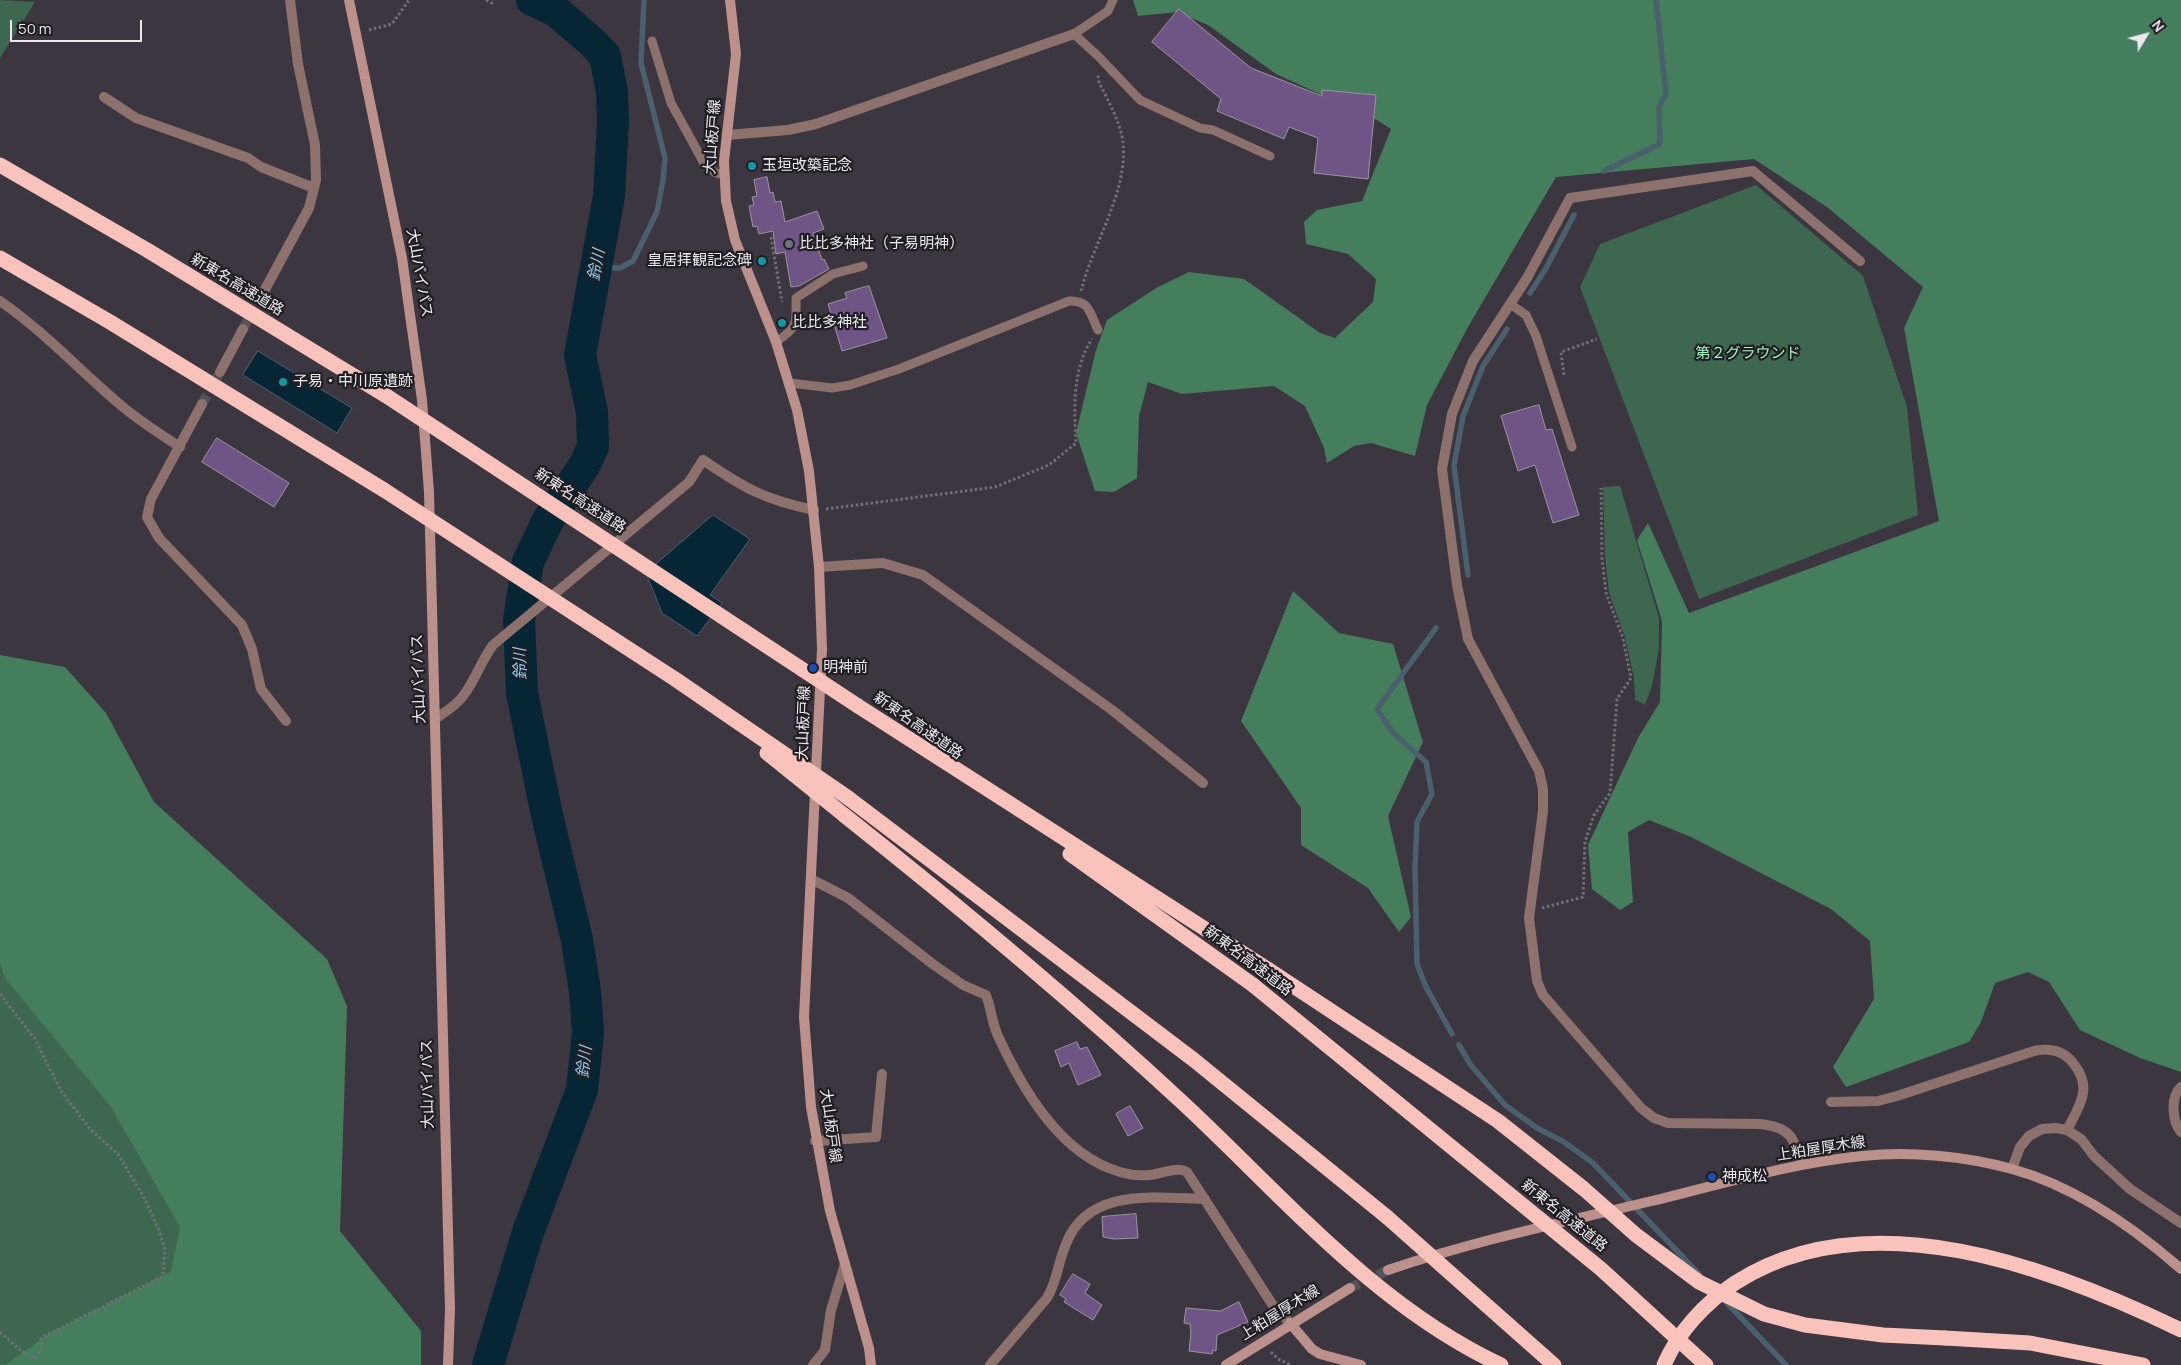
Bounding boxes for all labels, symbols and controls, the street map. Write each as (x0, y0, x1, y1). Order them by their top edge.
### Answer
scale bar (12, 10, 145, 42)
north arrow (2121, 10, 2171, 60)
text: N (2148, 16, 2169, 35)
text: 50 m (18, 18, 52, 39)
street label: 大山板戸線 (701, 99, 725, 175)
place label: 玉垣改築記念 (762, 157, 852, 175)
marker: 玉垣改築記念 (746, 160, 758, 172)
street label: 大山バイパス (402, 227, 436, 319)
place label: 比比多神社（子易明神） (799, 235, 964, 253)
marker: 比比多神社（子易明神） (783, 238, 795, 250)
water label: 鈴川 (585, 248, 609, 282)
street label: 新東名高速道路 (187, 250, 287, 320)
place label: 皇居拝観記念碑 (647, 252, 752, 270)
marker: 皇居拝観記念碑 (756, 255, 768, 267)
place label: 比比多神社 (792, 314, 867, 332)
marker: 比比多神社 (776, 317, 788, 329)
park label: 第２グラウンド (1696, 345, 1800, 363)
place label: 子易・中川原遺跡 (293, 373, 413, 391)
marker: 子易・中川原遺跡 (277, 376, 289, 388)
street label: 新東名高速道路 (531, 465, 629, 537)
street label: 大山バイパス (408, 634, 430, 724)
water label: 鈴川 (511, 648, 531, 680)
place label: 明神前 (823, 659, 868, 677)
marker: 明神前 (807, 662, 819, 674)
street label: 大山板戸線 (794, 685, 814, 761)
street label: 新東名高速道路 (870, 689, 966, 763)
street label: 新東名高速道路 (1201, 922, 1295, 1000)
street label: 大山バイパス (418, 1039, 438, 1129)
water label: 鈴川 (574, 1045, 596, 1079)
street label: 大山板戸線 (816, 1088, 844, 1164)
street label: 上粕屋厚木線 (1775, 1133, 1867, 1165)
place label: 神成松 (1722, 1168, 1767, 1186)
marker: 神成松 (1706, 1171, 1718, 1183)
street label: 新東名高速道路 (1518, 1176, 1610, 1256)
street label: 上粕屋厚木線 (1237, 1282, 1323, 1344)

